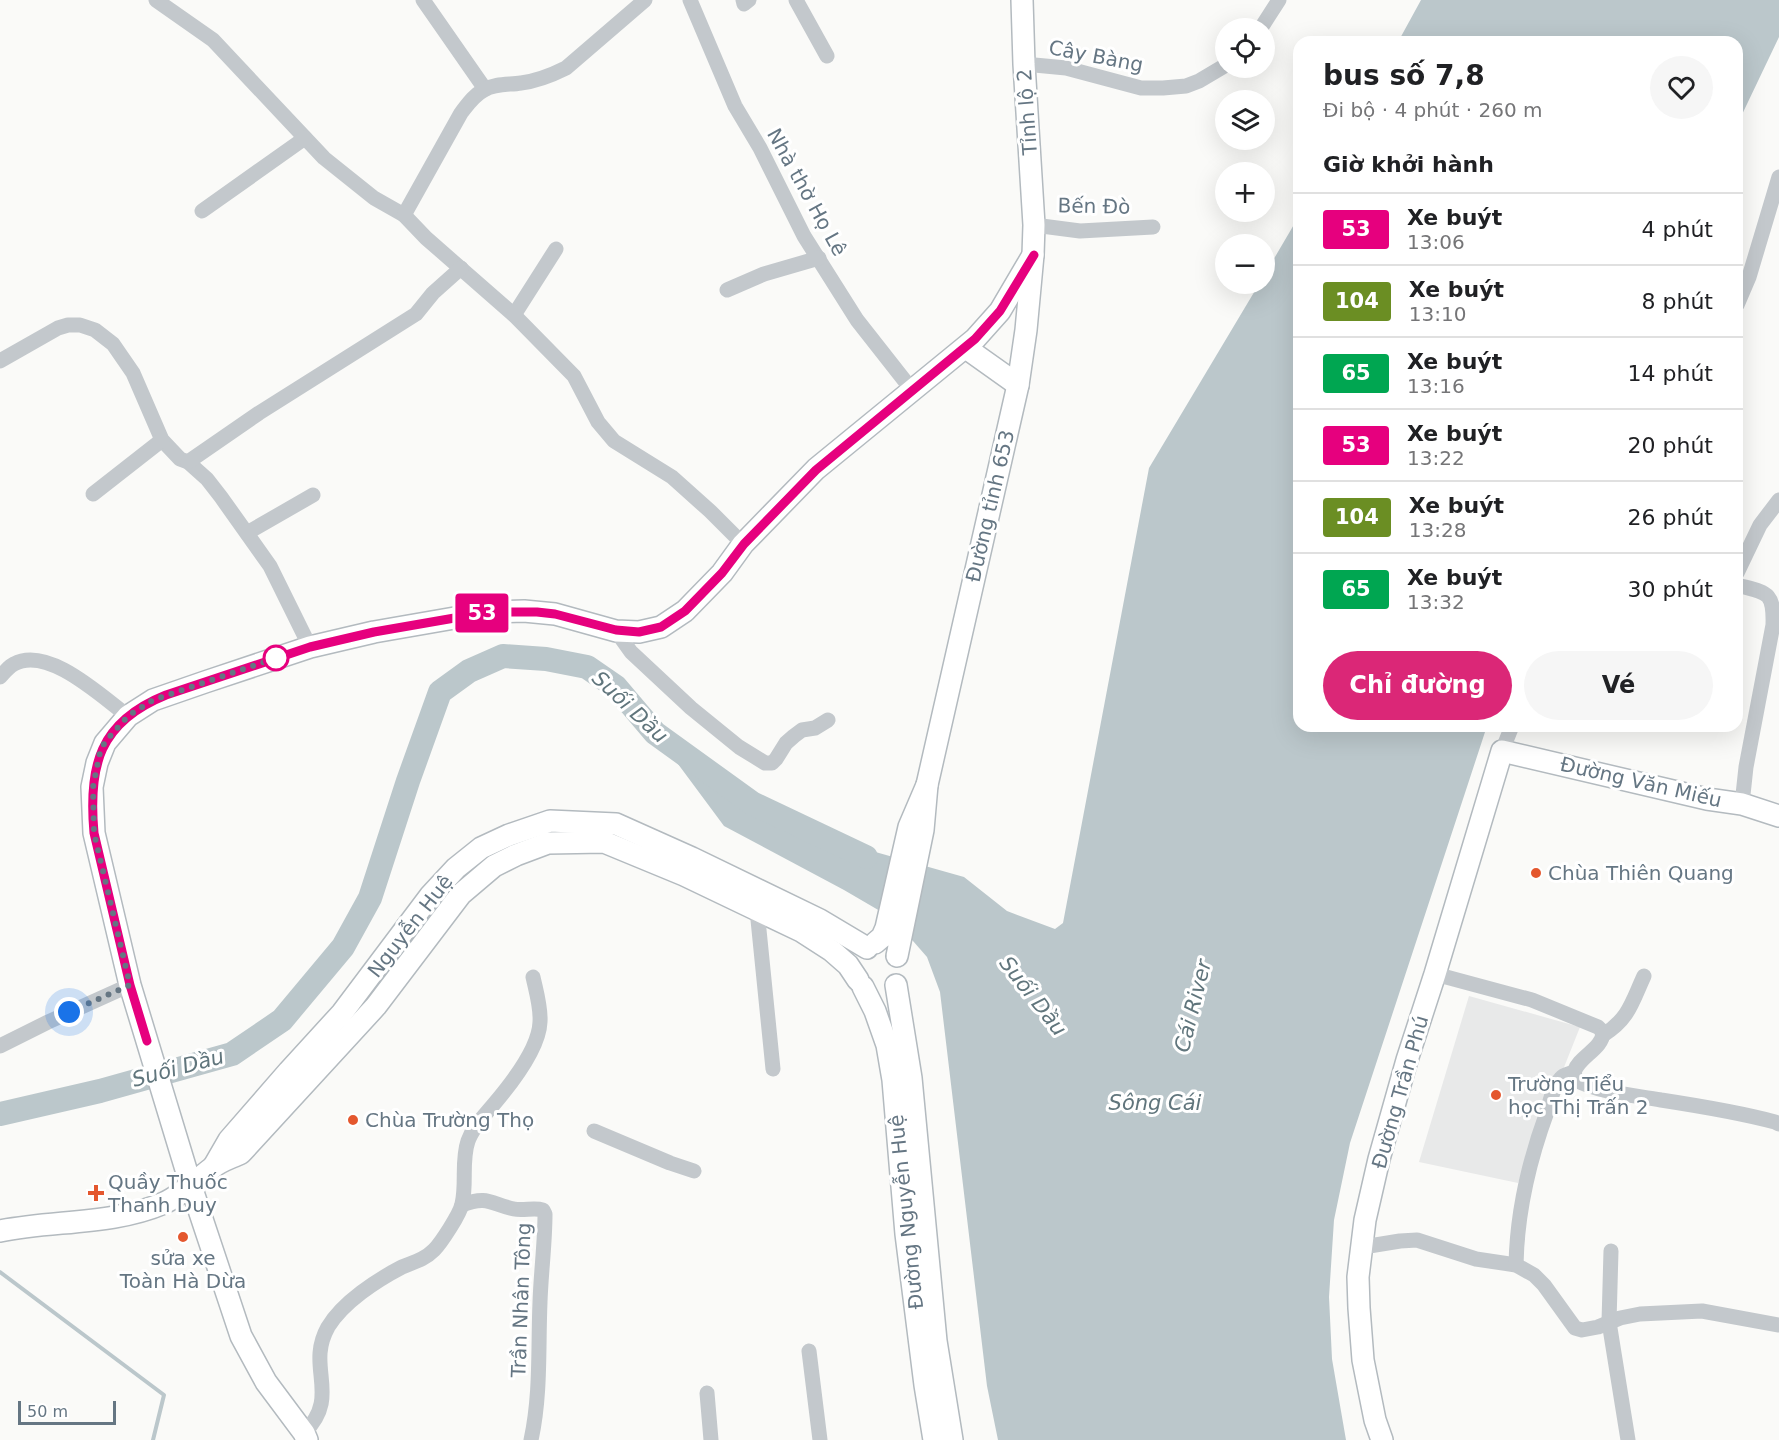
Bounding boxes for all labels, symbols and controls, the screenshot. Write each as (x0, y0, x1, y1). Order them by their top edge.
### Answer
map controls (1215, 18, 1275, 294)
button: locate (1215, 18, 1275, 78)
street label: Cây Bàng (1047, 35, 1145, 77)
button: heart (1650, 56, 1713, 119)
text: bus số 7,8 (1323, 59, 1485, 92)
street label: Tỉnh lộ 2 (1012, 68, 1042, 157)
button: layers (1215, 90, 1275, 150)
text: Đi bộ · 4 phút · 260 m (1323, 98, 1542, 122)
street label: Nhà thờ Họ Lê (762, 124, 852, 260)
text: Giờ khởi hành (1323, 152, 1494, 177)
button: + (1215, 162, 1275, 222)
street label: Bến Đò (1057, 193, 1131, 219)
text: Xe buýt (1407, 205, 1502, 230)
text: 53 (1341, 217, 1371, 241)
text: 4 phút (1642, 217, 1713, 242)
text: 13:06 (1407, 230, 1465, 254)
button: − (1215, 234, 1275, 294)
text: Xe buýt (1409, 277, 1504, 302)
text: 104 (1335, 289, 1379, 313)
text: 8 phút (1642, 289, 1713, 314)
text: 13:10 (1409, 302, 1466, 326)
text: Xe buýt (1407, 349, 1502, 374)
text: 65 (1341, 361, 1371, 385)
text: 14 phút (1628, 361, 1713, 386)
text: 13:16 (1407, 374, 1465, 398)
text: Xe buýt (1407, 421, 1502, 446)
street label: Đường tỉnh 653 (961, 428, 1019, 584)
text: 53 (1341, 433, 1371, 457)
text: 20 phút (1628, 433, 1713, 458)
text: 13:22 (1407, 446, 1465, 470)
text: Xe buýt (1409, 493, 1504, 518)
text: 104 (1335, 505, 1379, 529)
text: 26 phút (1628, 505, 1713, 530)
text: 13:28 (1409, 518, 1466, 542)
text: Xe buýt (1407, 565, 1502, 590)
text: 65 (1341, 577, 1371, 601)
text: 30 phút (1628, 577, 1713, 602)
text: 13:32 (1407, 590, 1465, 614)
line badge: 53 (455, 594, 509, 632)
text: 53 (467, 601, 497, 625)
unlabelled marker (263, 645, 289, 671)
button: Chỉ đường (1323, 651, 1512, 720)
button: Vé (1524, 651, 1713, 720)
water label: Suối Dầu (587, 666, 673, 748)
street label: Đường Văn Miếu (1558, 752, 1724, 812)
place label: Chùa Thiên Quang (1548, 861, 1734, 885)
marker: Chùa Thiên Quang (1529, 866, 1543, 880)
street label: Nguyễn Huệ (363, 870, 457, 982)
water label: Suối Dầu (994, 951, 1072, 1041)
water label: Cái River (1170, 956, 1216, 1055)
your location (54, 997, 84, 1027)
street label: Đường Trần Phú (1367, 1013, 1433, 1171)
water label: Suối Dầu (129, 1044, 227, 1092)
place label: Trường Tiểu học Thị Trấn 2 (1507, 1072, 1649, 1119)
marker: Trường Tiểu học Thị Trấn 2 (1489, 1088, 1503, 1102)
water label: Sông Cái (1109, 1091, 1202, 1115)
place label: Chùa Trường Thọ (365, 1108, 534, 1132)
marker: Chùa Trường Thọ (346, 1113, 360, 1127)
street label: Đường Nguyễn Huệ (884, 1113, 928, 1311)
place label: Quầy Thuốc Thanh Duy (107, 1170, 228, 1217)
marker: Quầy Thuốc Thanh Duy (89, 1186, 103, 1200)
street label: Trần Nhân Tông (506, 1222, 536, 1379)
marker: sửa xe Toàn Hà Dừa (176, 1230, 190, 1244)
place label: sửa xe Toàn Hà Dừa (119, 1246, 246, 1293)
scale bar (18, 1398, 116, 1426)
text: 50 m (27, 1402, 68, 1421)

